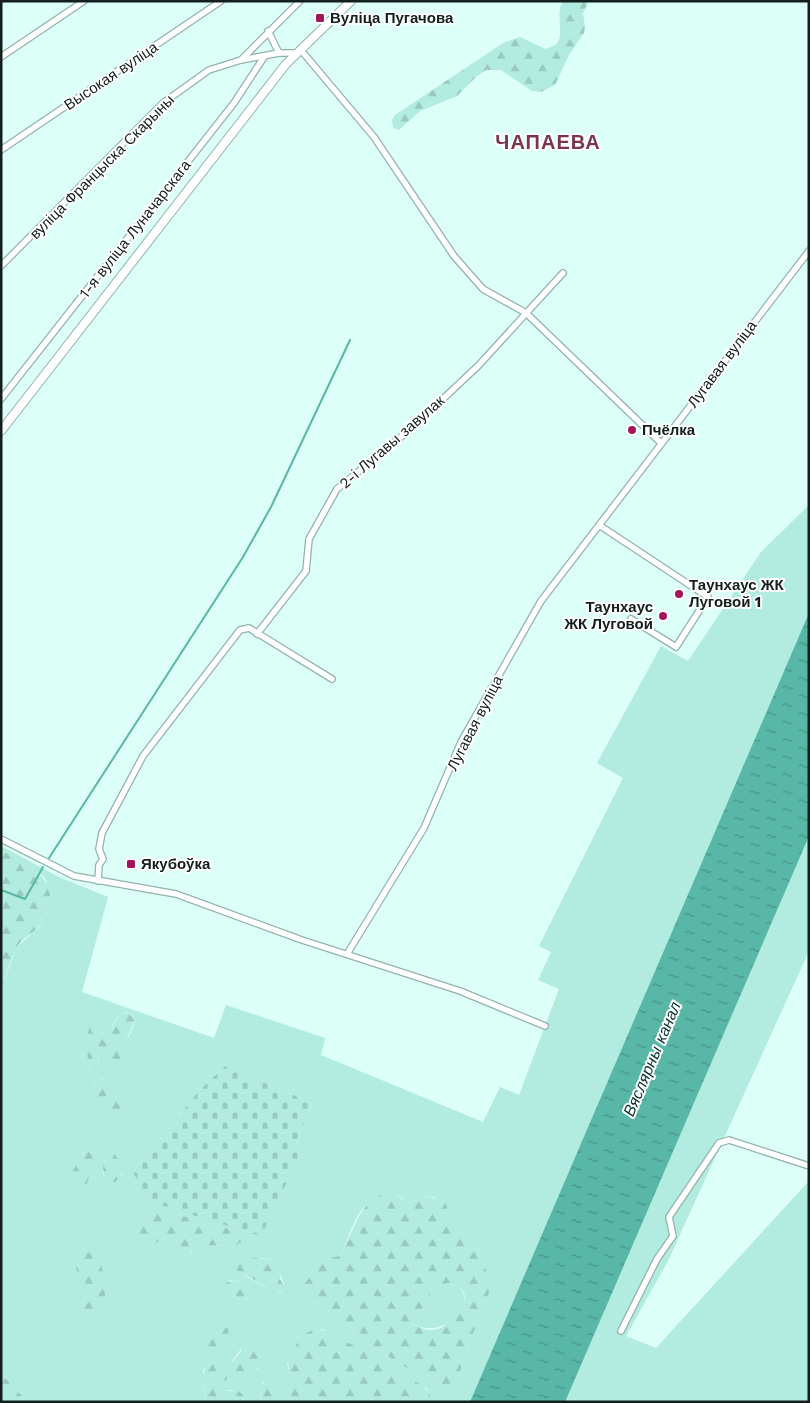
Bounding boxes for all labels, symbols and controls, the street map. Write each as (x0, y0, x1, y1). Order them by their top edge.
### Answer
place label: Вуліца Пугачова (330, 9, 454, 27)
marker: Вуліца Пугачова (314, 12, 326, 24)
street label: Высокая вуліца (61, 38, 162, 114)
street label: вуліца Францыска Скарыны (26, 91, 178, 243)
district label: ЧАПАЕВА (495, 130, 601, 154)
street label: 1-я вуліца Луначарскага (76, 156, 195, 302)
street label: Лугавая вуліца (683, 316, 761, 411)
street label: 2-і Лугавы завулак (336, 391, 448, 492)
place label: Пчёлка (642, 421, 696, 439)
marker: Пчёлка (626, 424, 638, 436)
place label: Таунхаус ЖК Луговой 1 (689, 576, 784, 611)
marker: Таунхаус ЖК Луговой 1 (673, 588, 685, 600)
place label: Таунхаус ЖК Луговой (564, 598, 653, 633)
marker: Таунхаус ЖК Луговой (657, 610, 669, 622)
street label: Лугавая вуліца (443, 672, 507, 774)
place label: Якубоўка (141, 855, 211, 873)
marker: Якубоўка (125, 858, 137, 870)
water label: Вяслярны канал (619, 999, 685, 1119)

